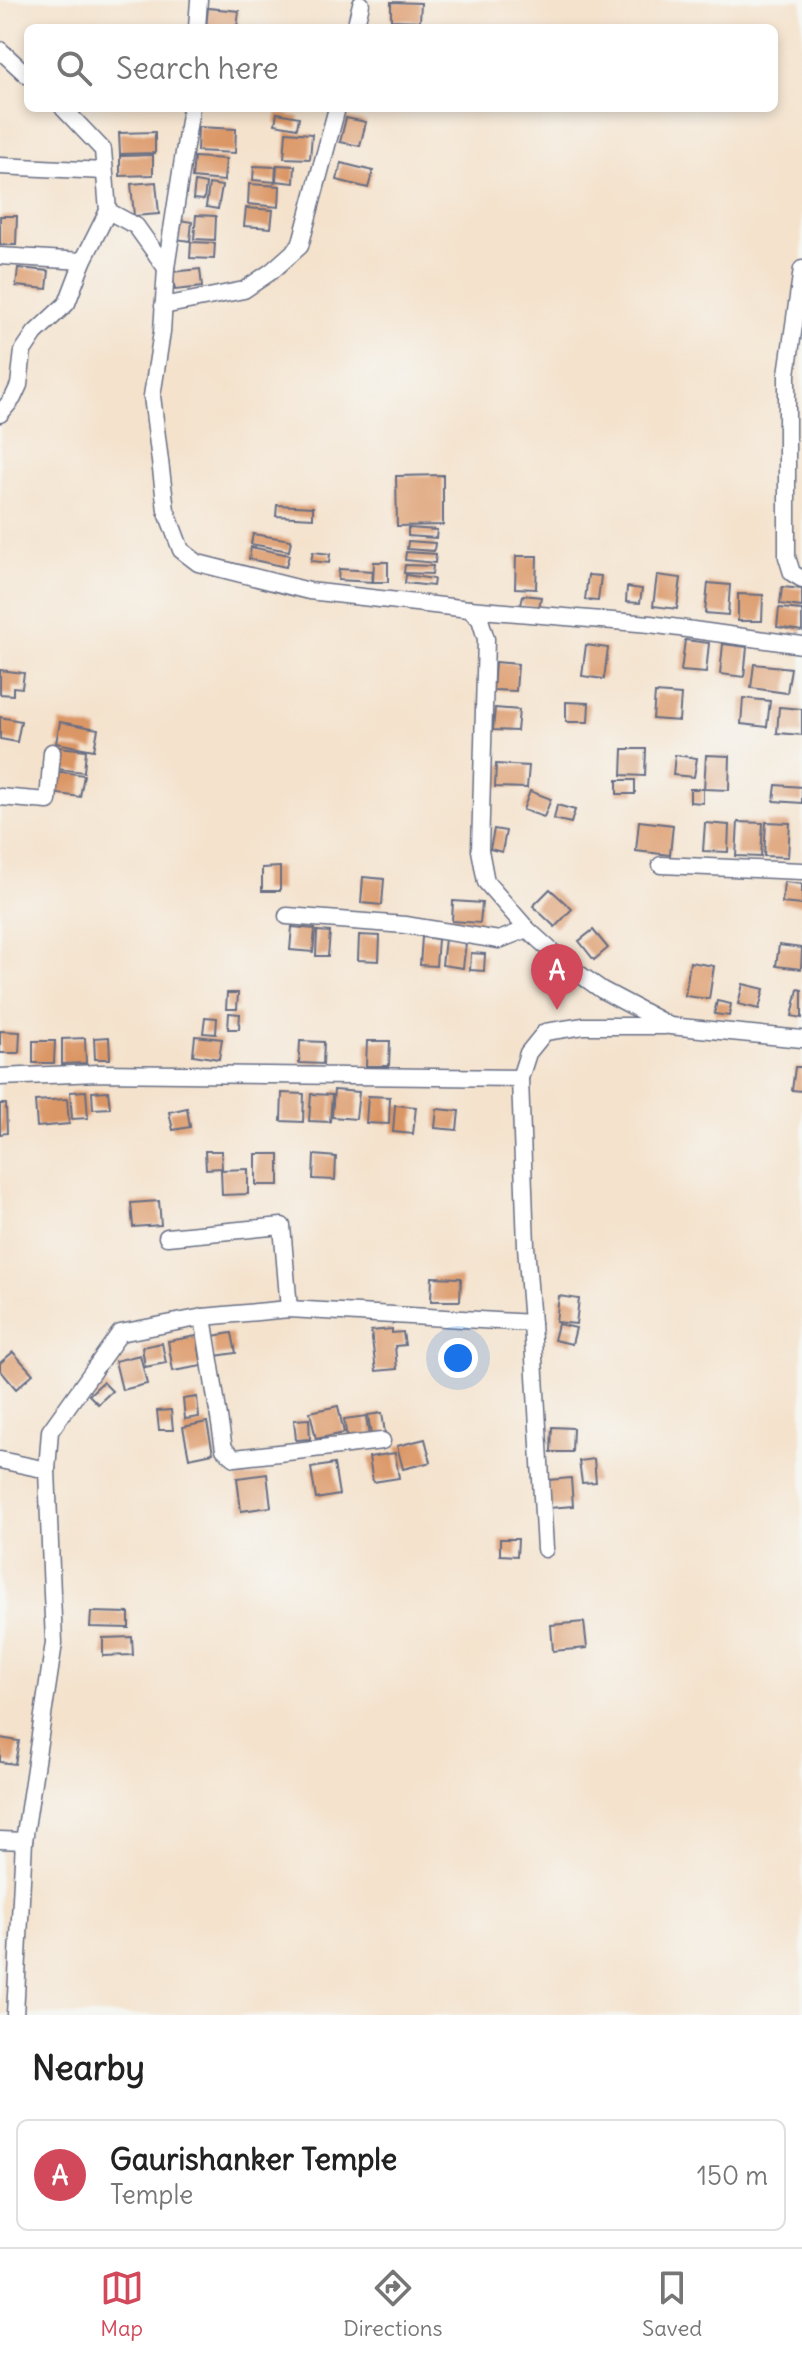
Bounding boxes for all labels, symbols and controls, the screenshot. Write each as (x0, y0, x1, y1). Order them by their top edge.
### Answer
search box (24, 24, 778, 112)
icon: search (52, 46, 96, 90)
text: Search here (116, 49, 279, 87)
pin: A (531, 944, 583, 1010)
your location (438, 1338, 478, 1378)
text: Nearby (32, 2046, 145, 2089)
text: Gaurishanker Temple (110, 2140, 397, 2178)
text: A (52, 2159, 68, 2192)
text: 150 m (697, 2159, 768, 2192)
text: Temple (110, 2178, 193, 2211)
tab: Map (100, 2266, 144, 2342)
tab: Directions (343, 2266, 443, 2342)
tab: Saved (642, 2266, 702, 2342)

